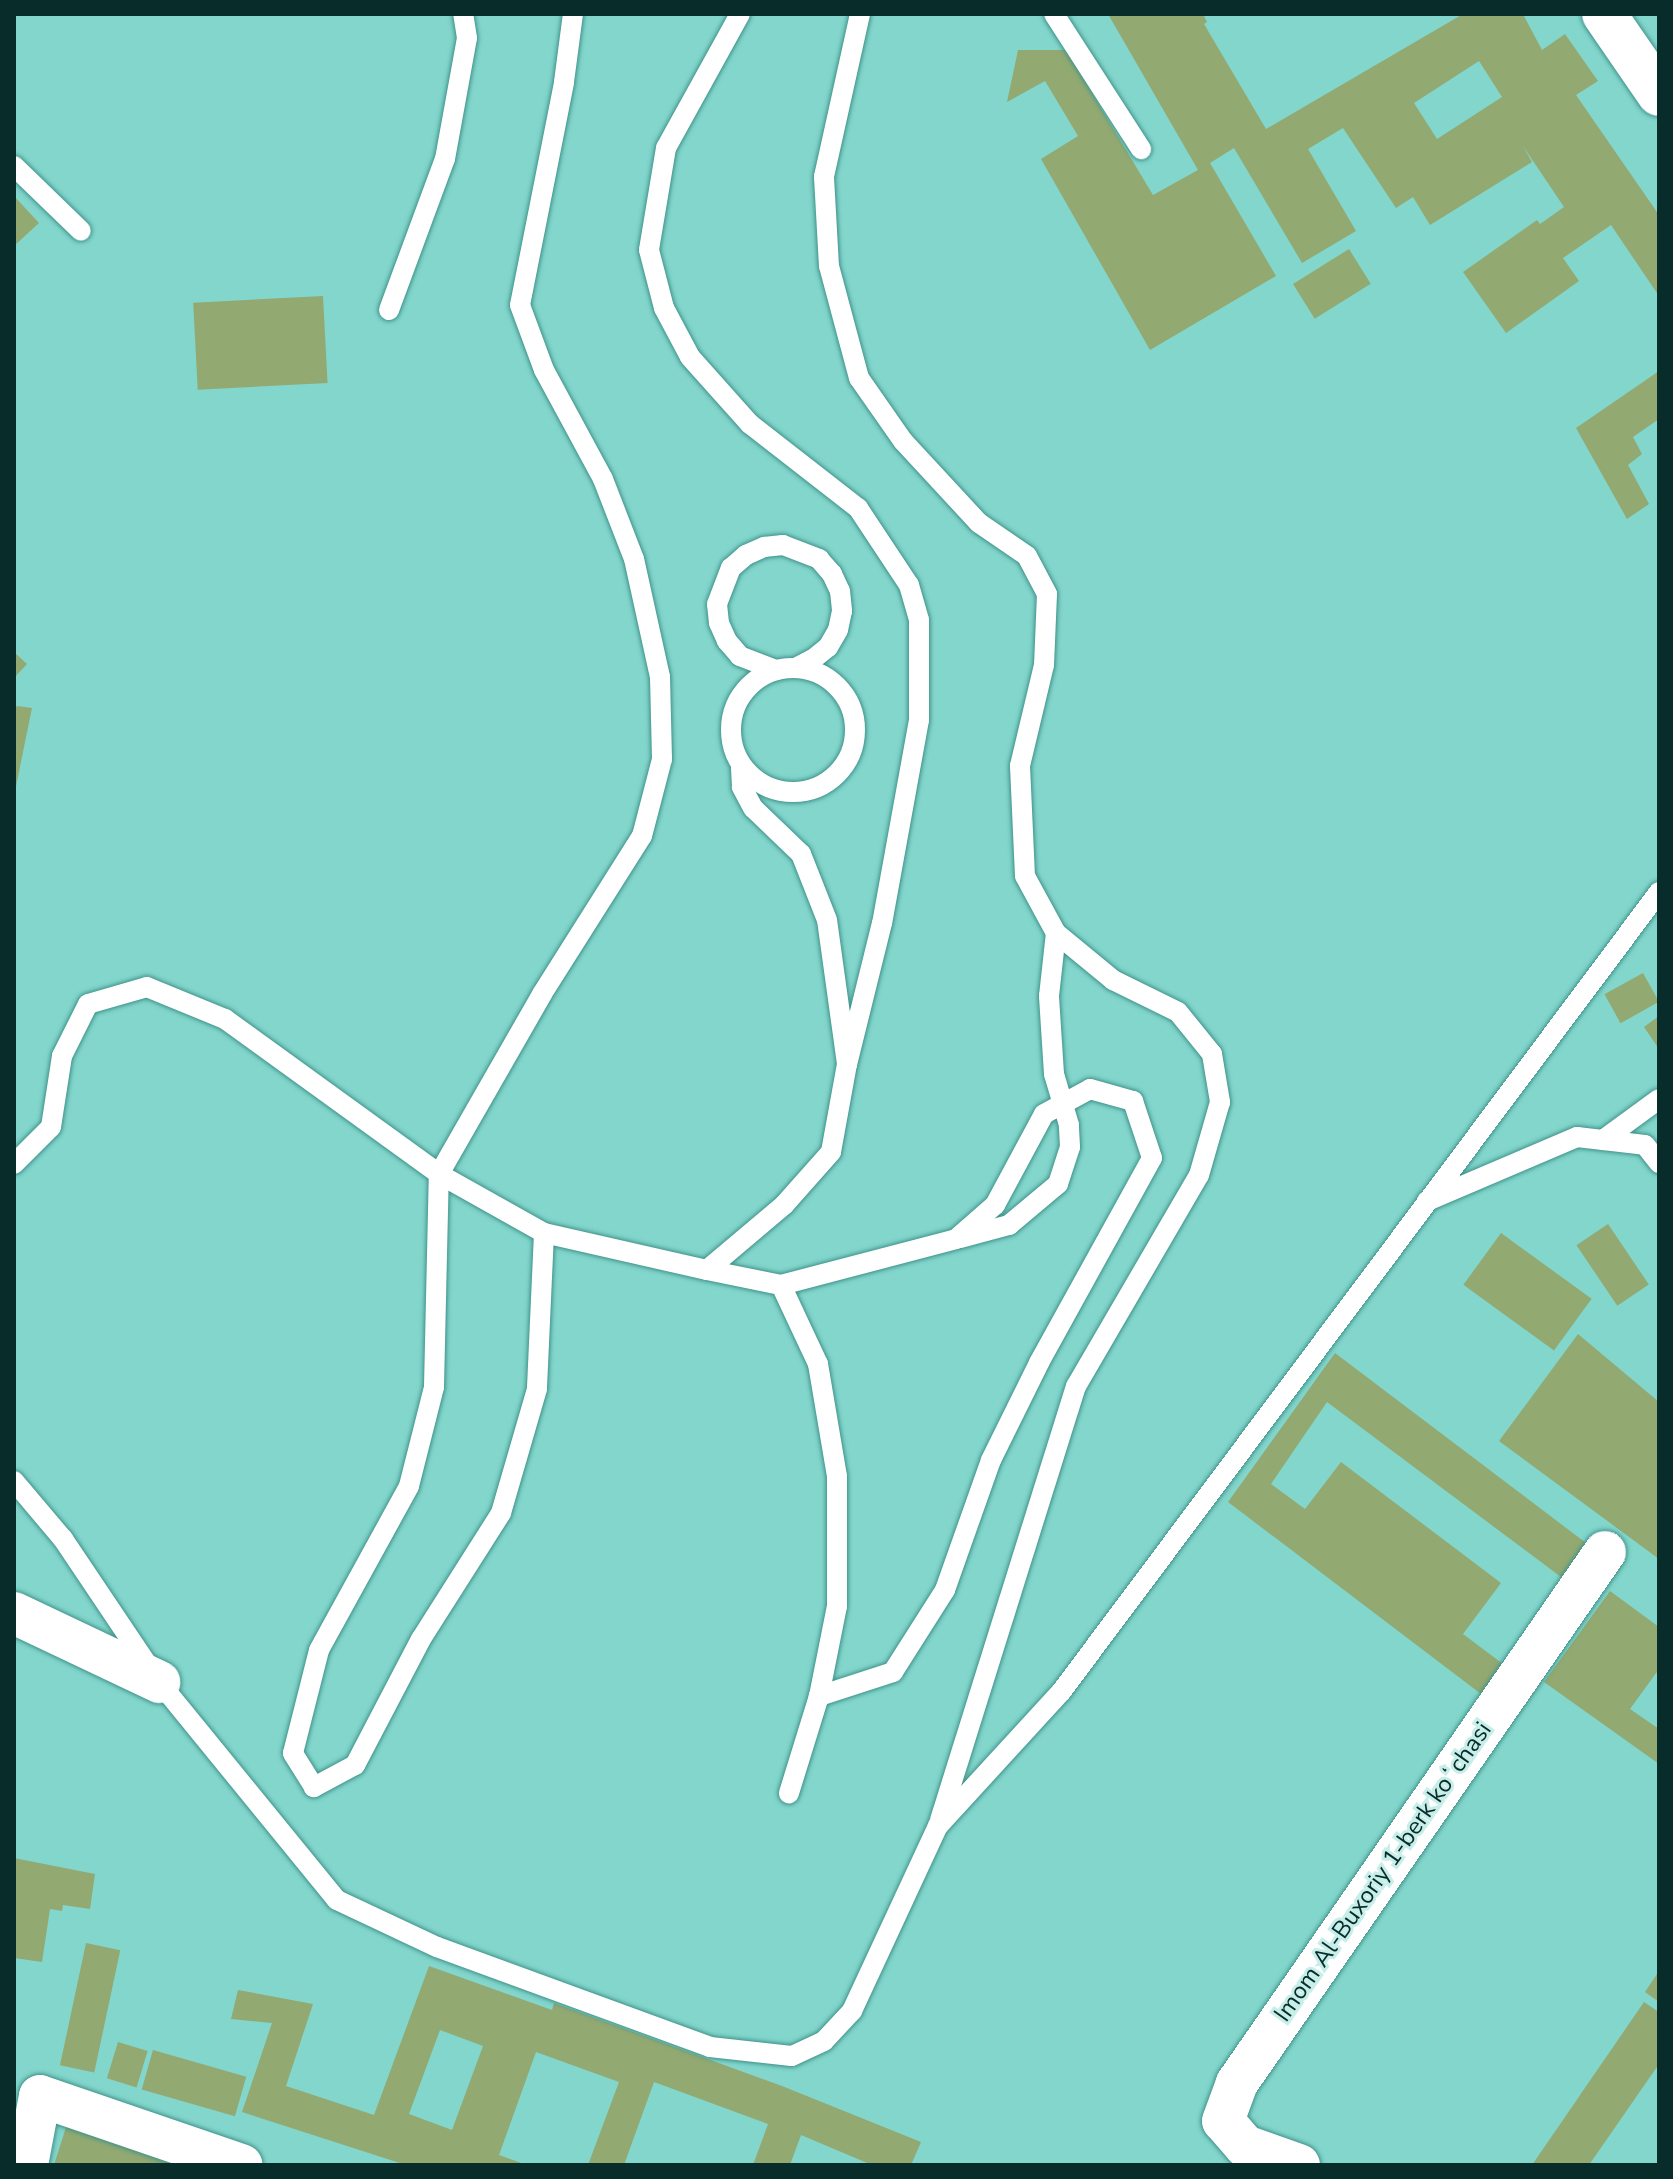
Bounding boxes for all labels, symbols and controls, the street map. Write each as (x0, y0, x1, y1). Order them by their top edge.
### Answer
street label: Imom Al-Buxoriy 1-berk koʻchasi (1268, 1717, 1498, 2027)

